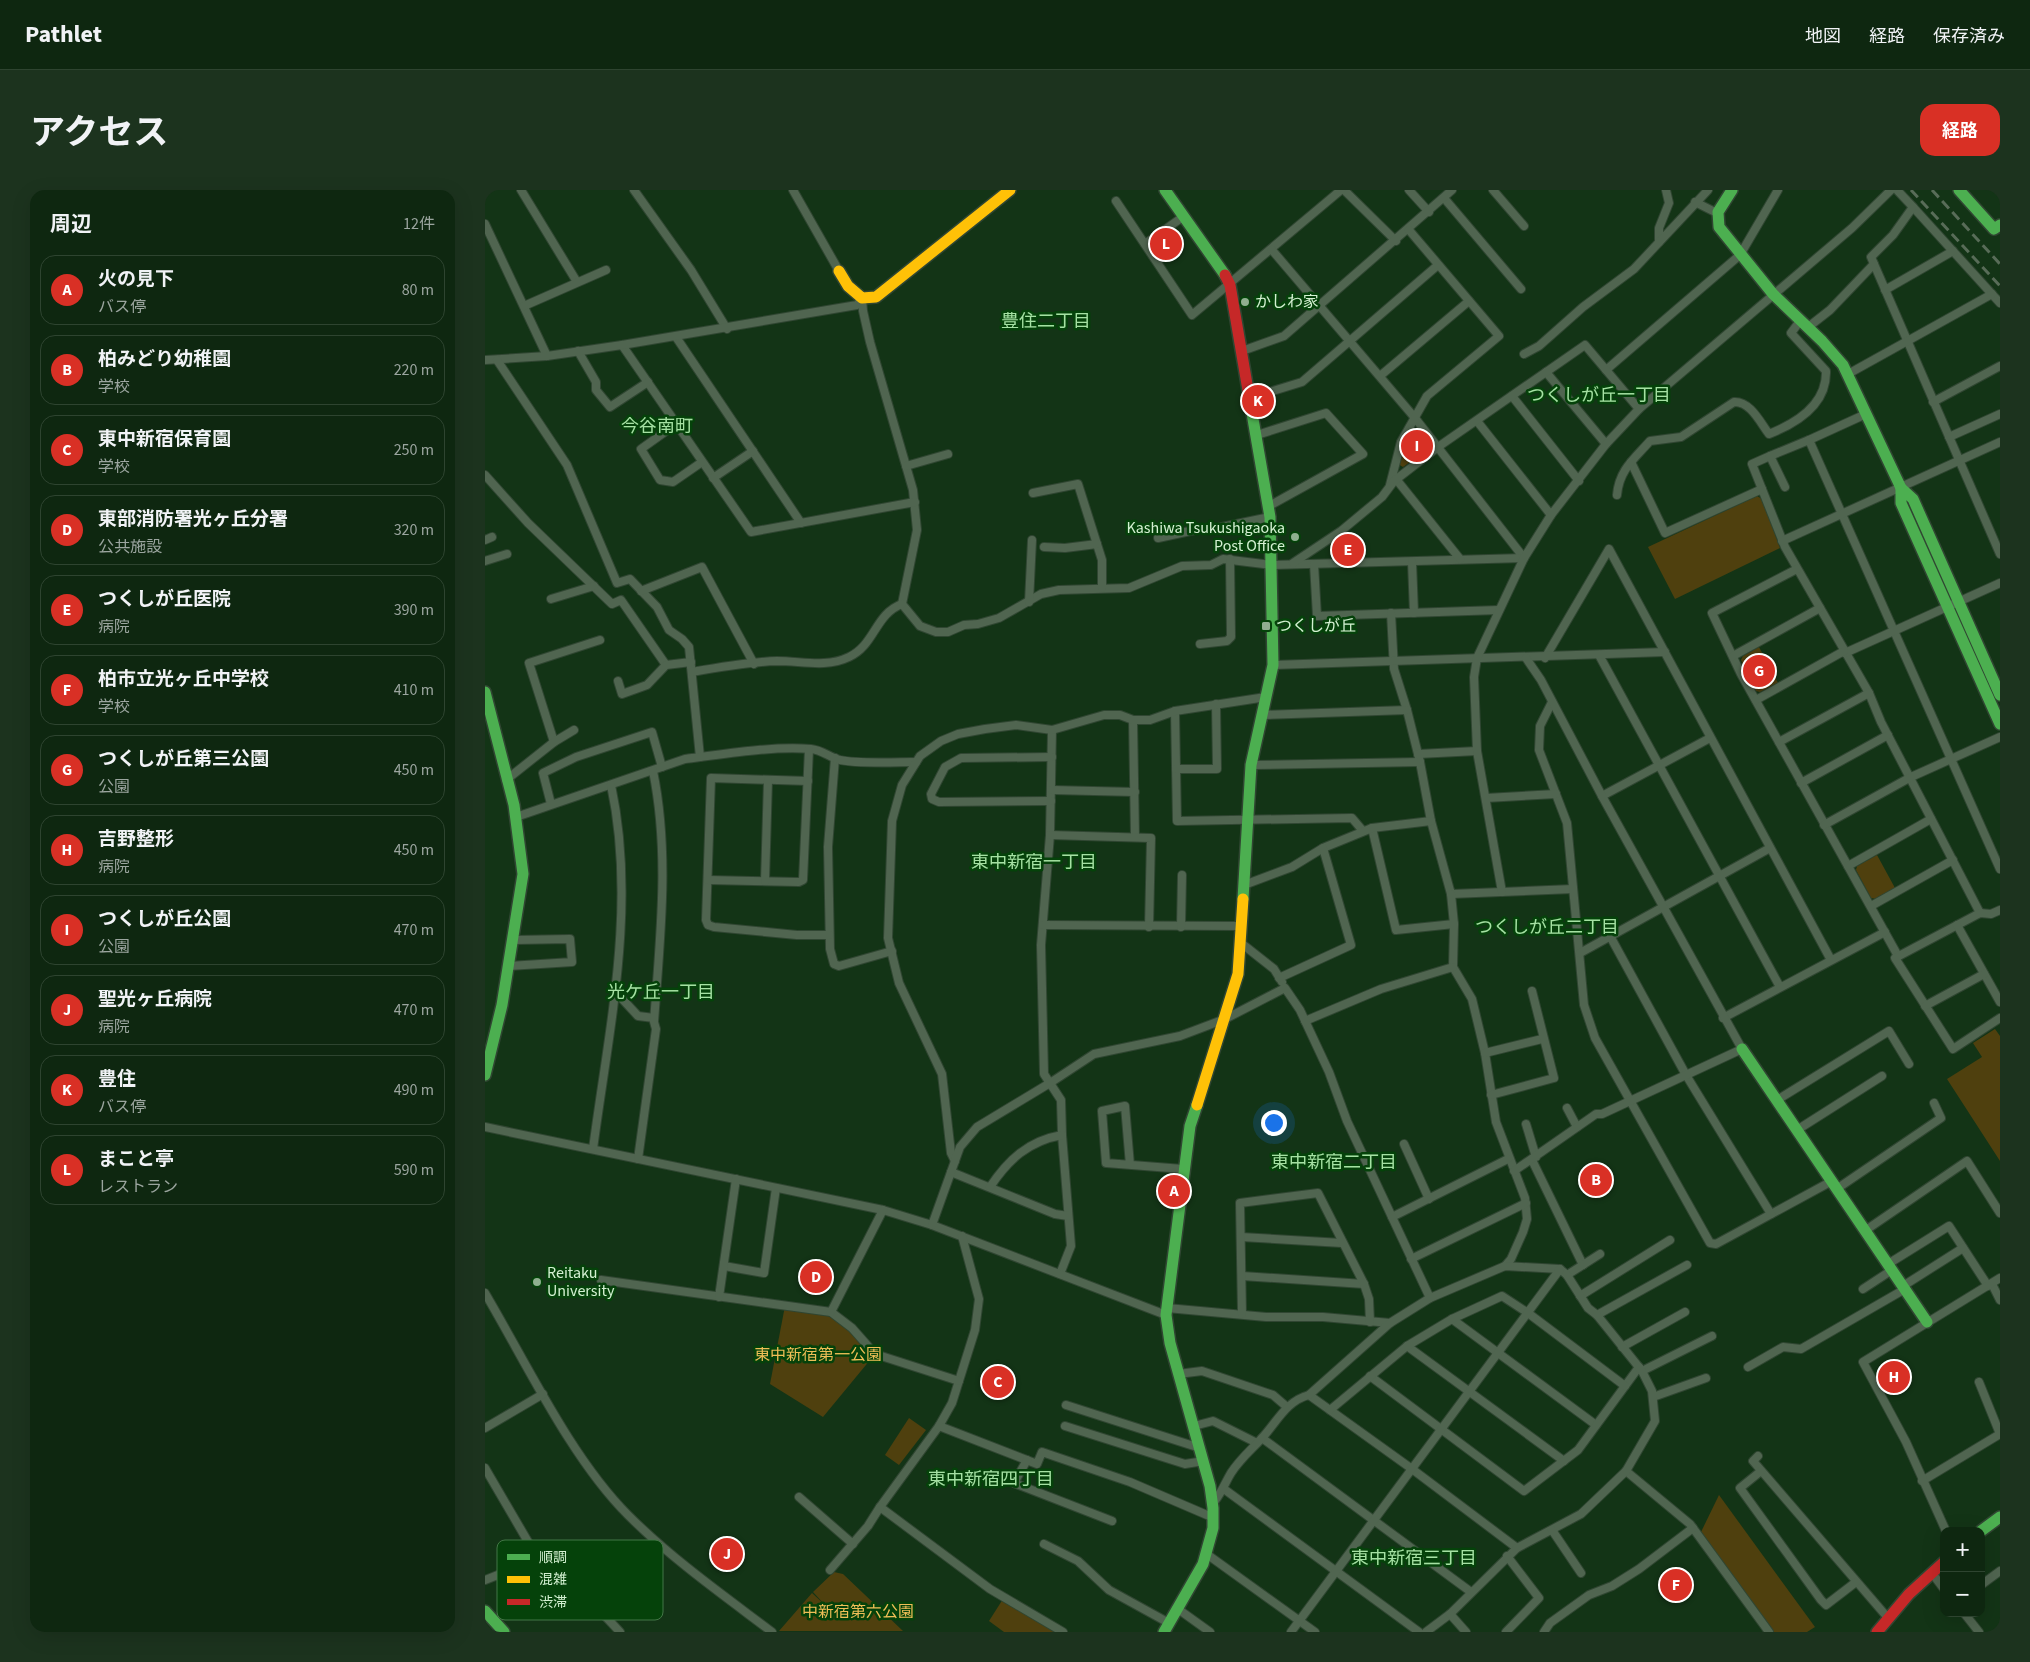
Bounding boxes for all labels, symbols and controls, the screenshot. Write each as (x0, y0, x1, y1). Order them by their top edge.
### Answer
text: Pathlet (25, 17, 102, 52)
text: 地図 (1805, 24, 1841, 49)
text: 経路 (1869, 24, 1905, 49)
text: 保存済み (1933, 24, 2005, 49)
button: 経路 (1920, 104, 2000, 156)
text: アクセス (30, 108, 168, 158)
text: 周辺 (50, 209, 92, 239)
text: 12件 (403, 213, 435, 235)
pin: L (1150, 225, 1182, 263)
text: 火の見下 (98, 266, 174, 293)
text: A (62, 279, 72, 301)
text: 80 m (402, 279, 434, 301)
place label: かしわ家 (1255, 291, 1319, 313)
text: バス停 (98, 296, 146, 318)
marker: かしわ家 (1239, 296, 1251, 308)
district label: 豊住二丁目 (1001, 309, 1091, 334)
text: 柏みどり幼稚園 (98, 346, 231, 373)
text: B (62, 359, 72, 381)
text: 220 m (394, 359, 434, 381)
text: 学校 (98, 376, 130, 398)
pin: K (1242, 382, 1274, 420)
district label: つくしが丘一丁目 (1527, 383, 1671, 408)
district label: 今谷南町 (621, 414, 693, 439)
text: 東中新宿保育園 (98, 426, 231, 453)
pin: I (1401, 427, 1433, 465)
text: C (62, 439, 72, 461)
text: 250 m (394, 439, 434, 461)
text: 学校 (98, 456, 130, 478)
text: 東部消防署光ヶ丘分署 (98, 506, 288, 533)
place label: Kashiwa Tsukushigaoka Post Office (1127, 517, 1285, 557)
text: D (62, 519, 72, 541)
text: 320 m (394, 519, 434, 541)
marker: Kashiwa Tsukushigaoka Post Office (1289, 531, 1301, 543)
pin: E (1332, 531, 1364, 569)
text: 公共施設 (98, 536, 162, 558)
text: つくしが丘医院 (98, 586, 231, 613)
text: E (63, 599, 71, 621)
text: 390 m (394, 599, 434, 621)
place label: つくしが丘 (1276, 615, 1356, 637)
text: 病院 (98, 616, 130, 638)
marker: つくしが丘 (1260, 620, 1272, 632)
pin: G (1743, 652, 1775, 690)
text: 柏市立光ヶ丘中学校 (98, 666, 269, 693)
text: F (63, 679, 71, 701)
text: 410 m (394, 679, 434, 701)
text: 学校 (98, 696, 130, 718)
text: つくしが丘第三公園 (98, 746, 269, 773)
text: G (62, 759, 72, 781)
text: 450 m (394, 759, 434, 781)
text: 公園 (98, 776, 130, 798)
text: 吉野整形 (98, 826, 174, 853)
text: H (62, 839, 72, 861)
text: 450 m (394, 839, 434, 861)
district label: 東中新宿一丁目 (971, 850, 1097, 875)
text: 病院 (98, 856, 130, 878)
text: つくしが丘公園 (98, 906, 231, 933)
district label: つくしが丘二丁目 (1475, 915, 1619, 940)
text: I (65, 919, 69, 941)
text: 470 m (394, 919, 434, 941)
text: 公園 (98, 936, 130, 958)
district label: 光ケ丘一丁目 (607, 980, 715, 1005)
text: 聖光ヶ丘病院 (98, 986, 212, 1013)
text: J (63, 999, 71, 1021)
text: 470 m (394, 999, 434, 1021)
text: 病院 (98, 1016, 130, 1038)
text: 豊住 (98, 1066, 136, 1093)
text: K (62, 1079, 72, 1101)
text: 490 m (394, 1079, 434, 1101)
text: バス停 (98, 1096, 146, 1118)
your location (1261, 1110, 1287, 1136)
text: まこと亭 (98, 1146, 174, 1173)
district label: 東中新宿二丁目 (1271, 1150, 1397, 1175)
text: L (63, 1159, 71, 1181)
text: 590 m (394, 1159, 434, 1181)
pin: B (1580, 1161, 1612, 1199)
pin: A (1158, 1172, 1190, 1210)
text: レストラン (98, 1176, 178, 1198)
pin: D (800, 1258, 832, 1296)
place label: Reitaku University (547, 1262, 615, 1302)
marker: Reitaku University (531, 1276, 543, 1288)
park label: 東中新宿第一公園 (754, 1344, 882, 1366)
pin: H (1878, 1358, 1910, 1396)
pin: C (982, 1363, 1014, 1401)
district label: 東中新宿四丁目 (928, 1467, 1054, 1492)
map controls (1940, 1527, 1985, 1617)
button: + (1940, 1527, 1985, 1572)
pin: J (711, 1535, 743, 1573)
legend (497, 1540, 663, 1620)
district label: 東中新宿三丁目 (1351, 1546, 1477, 1571)
text: 順調 (539, 1548, 567, 1568)
pin: F (1660, 1566, 1692, 1604)
text: 混雑 (539, 1570, 567, 1590)
button: − (1940, 1572, 1985, 1617)
text: 渋滞 (539, 1593, 567, 1613)
park label: 中新宿第六公園 (802, 1601, 914, 1623)

